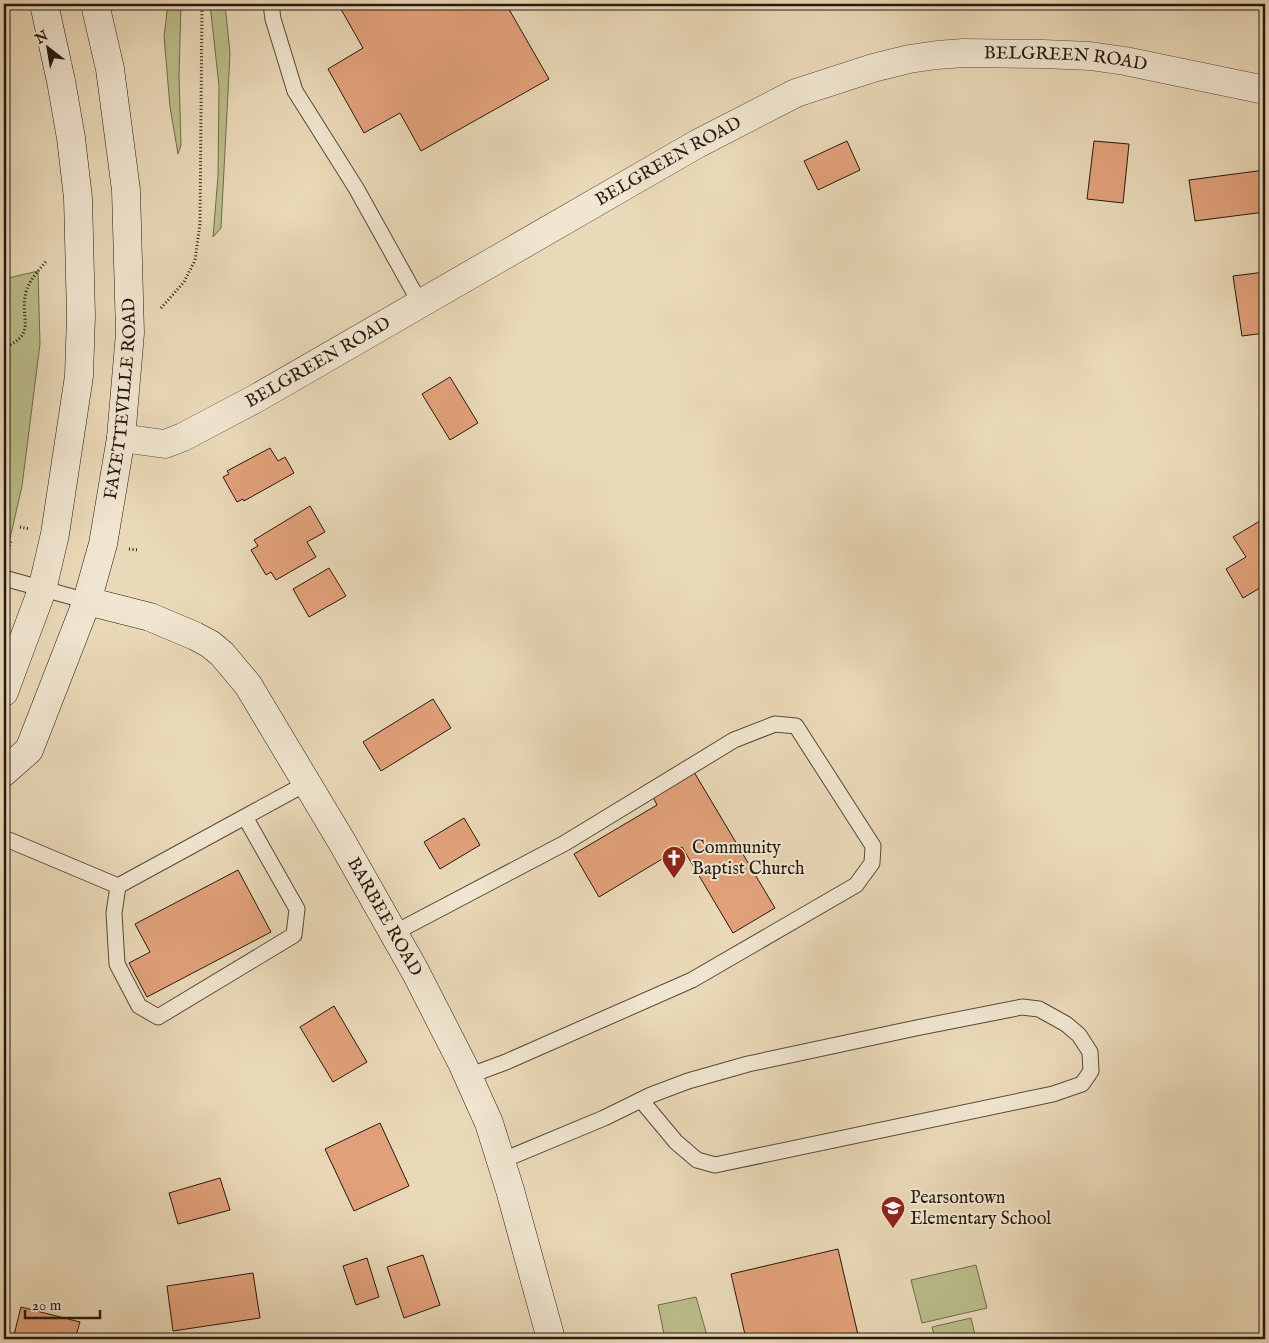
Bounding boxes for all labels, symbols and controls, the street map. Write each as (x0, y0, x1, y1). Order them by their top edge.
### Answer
north arrow (22, 22, 72, 72)
text: N (31, 27, 52, 49)
street label: BELGREEN ROAD (984, 42, 1149, 77)
street label: BELGREEN ROAD (591, 112, 745, 212)
street label: FAYETTEVILLE ROAD (99, 298, 142, 501)
street label: BELGREEN ROAD (242, 312, 395, 413)
place label: Community Baptist Church (692, 837, 805, 881)
church icon: Community Baptist Church (661, 845, 687, 879)
street label: BARBEE ROAD (342, 853, 427, 980)
place label: Pearsontown Elementary School (910, 1187, 1051, 1231)
school or university icon: Pearsontown Elementary School (880, 1195, 906, 1229)
scale bar (25, 1288, 100, 1320)
text: 20 m (32, 1296, 62, 1315)

